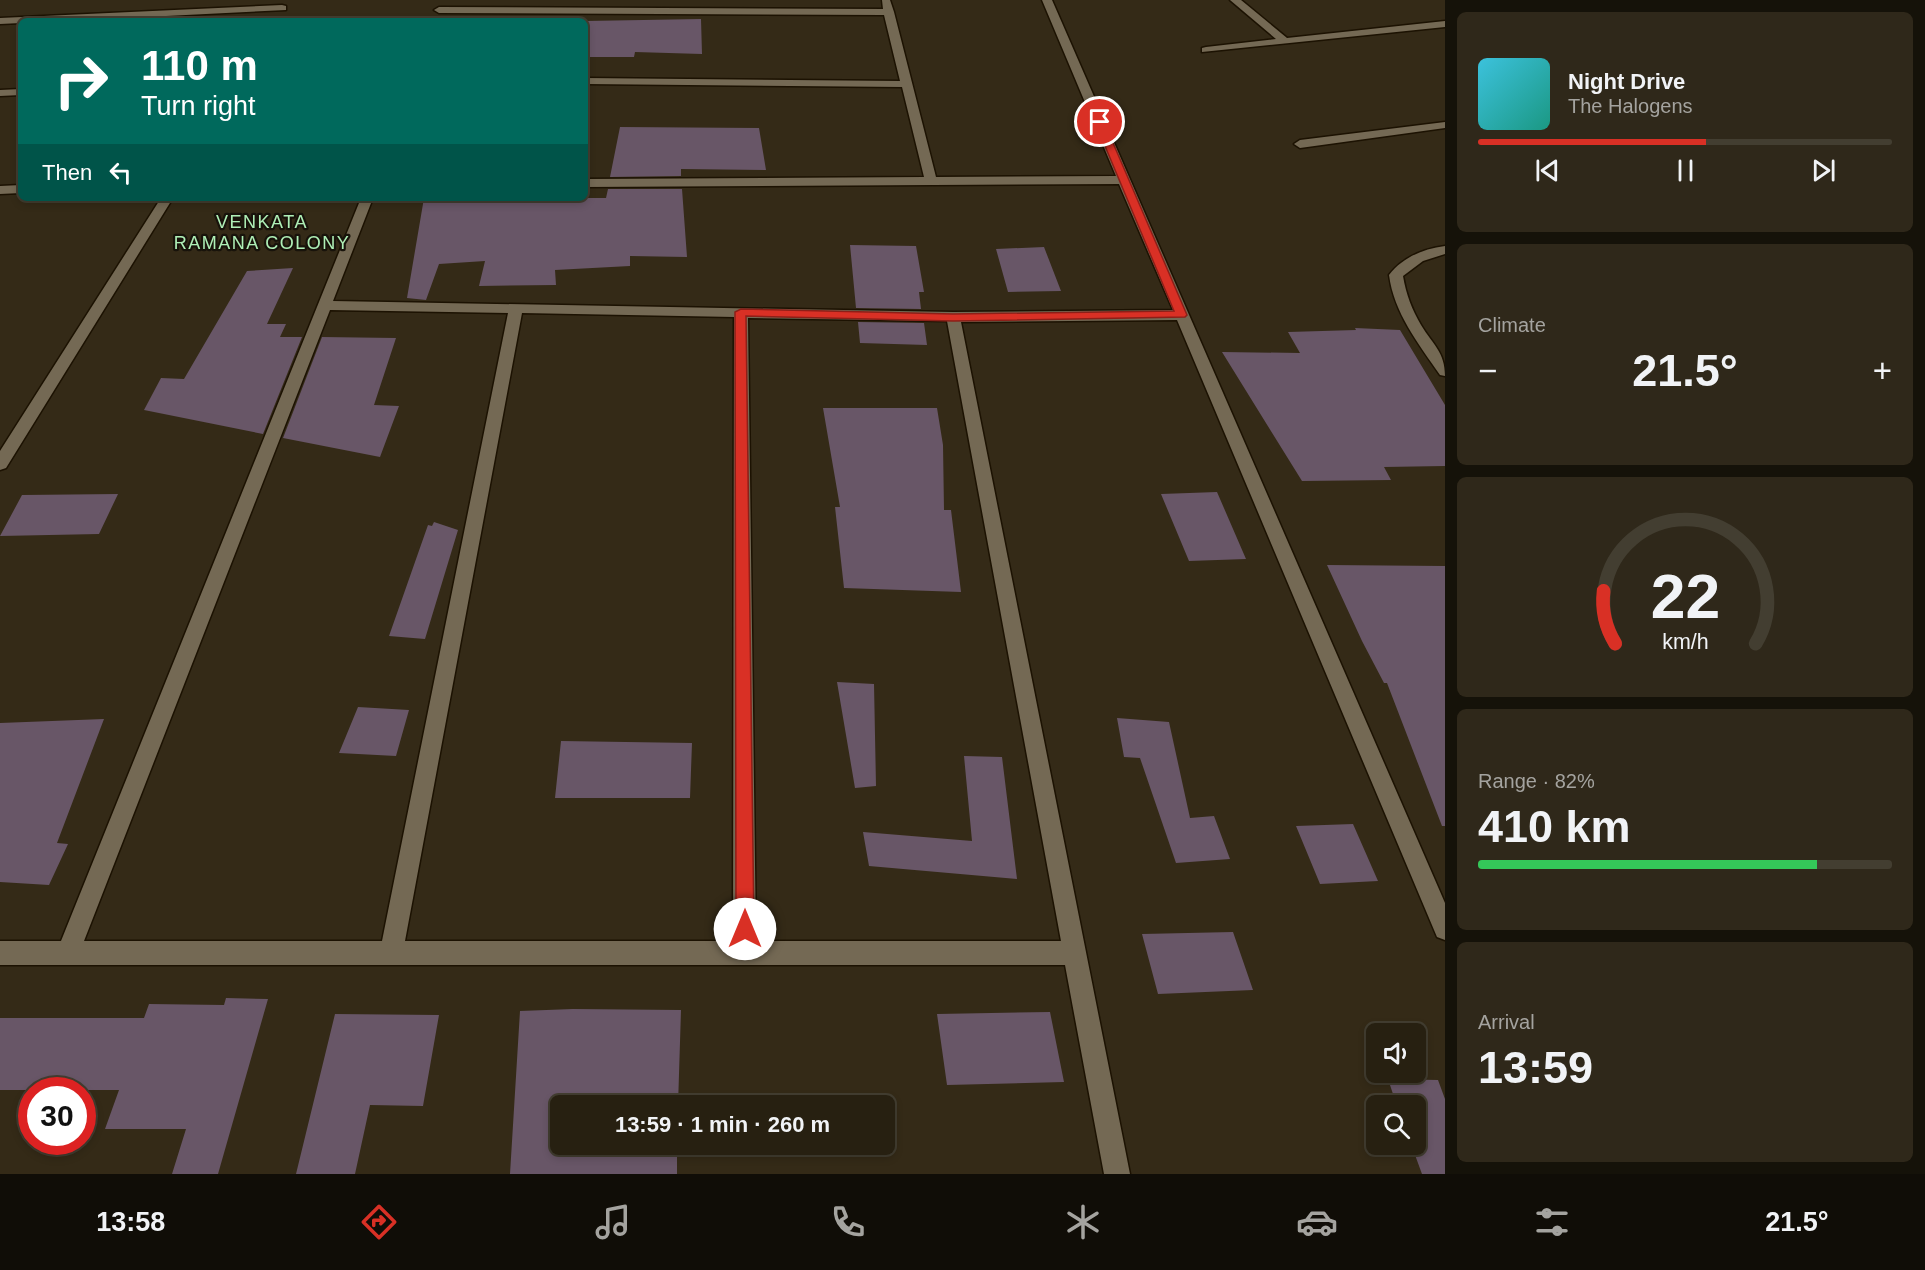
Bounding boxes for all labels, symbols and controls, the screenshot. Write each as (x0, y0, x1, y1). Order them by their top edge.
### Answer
icon: right (42, 42, 120, 120)
text: 110 m (141, 42, 258, 89)
text: Night Drive (1568, 69, 1685, 94)
text: Turn right (141, 91, 256, 121)
text: The Halogens (1568, 95, 1693, 117)
pin (1074, 96, 1125, 147)
icon: arrive (1083, 105, 1116, 138)
icon: previous (1531, 154, 1564, 187)
icon: pause (1669, 154, 1702, 187)
icon: next (1807, 154, 1840, 187)
icon: left (104, 156, 137, 189)
text: Then (42, 160, 92, 185)
district label: VENKATA RAMANA COLONY (174, 212, 350, 253)
text: Climate (1478, 314, 1546, 336)
text: 21.5° (1632, 345, 1738, 396)
text: − (1478, 352, 1497, 389)
text: + (1873, 352, 1892, 389)
text: 22 (1650, 562, 1720, 631)
text: km/h (1662, 630, 1708, 654)
text: Range · 82% (1478, 770, 1595, 792)
text: 410 km (1478, 801, 1631, 852)
position arrow (713, 897, 777, 961)
text: Arrival (1478, 1011, 1535, 1033)
map controls (1366, 1023, 1426, 1155)
button: sound (1366, 1023, 1426, 1083)
text: 13:59 (1478, 1042, 1593, 1093)
speed limit sign: 30 (18, 1077, 96, 1155)
button: search (1366, 1095, 1426, 1155)
text: 13:59 · 1 min · 260 m (615, 1112, 830, 1137)
icon: directions (358, 1201, 400, 1243)
icon: music (592, 1201, 634, 1243)
icon: phone (827, 1201, 869, 1243)
icon: climate (1062, 1201, 1104, 1243)
icon: car (1296, 1201, 1338, 1243)
icon: filters (1531, 1201, 1573, 1243)
text: 13:58 (96, 1207, 165, 1237)
text: 21.5° (1765, 1207, 1829, 1237)

